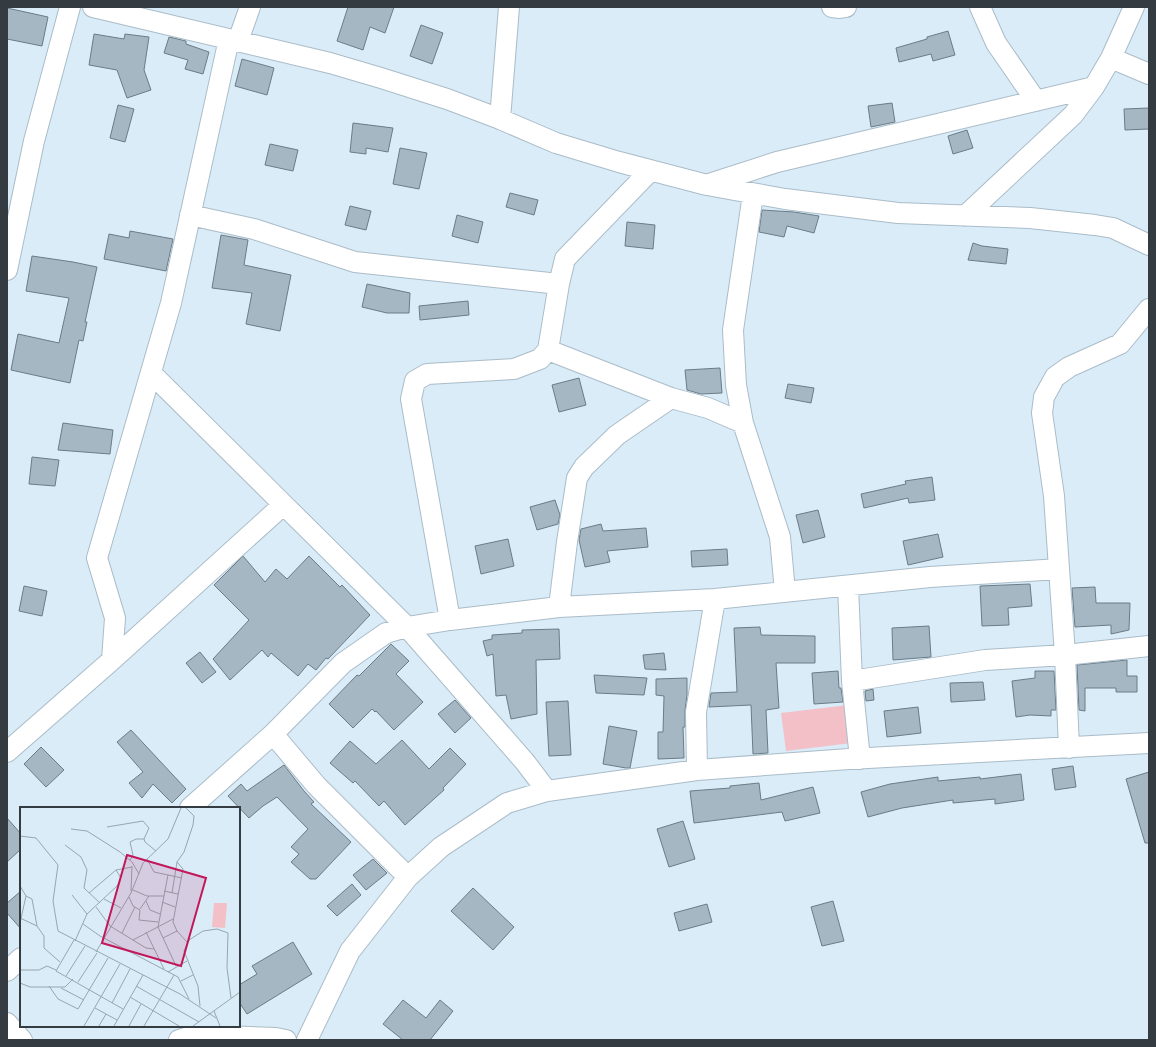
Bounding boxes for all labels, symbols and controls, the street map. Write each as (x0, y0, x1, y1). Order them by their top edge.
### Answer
inset map (20, 807, 240, 1027)

